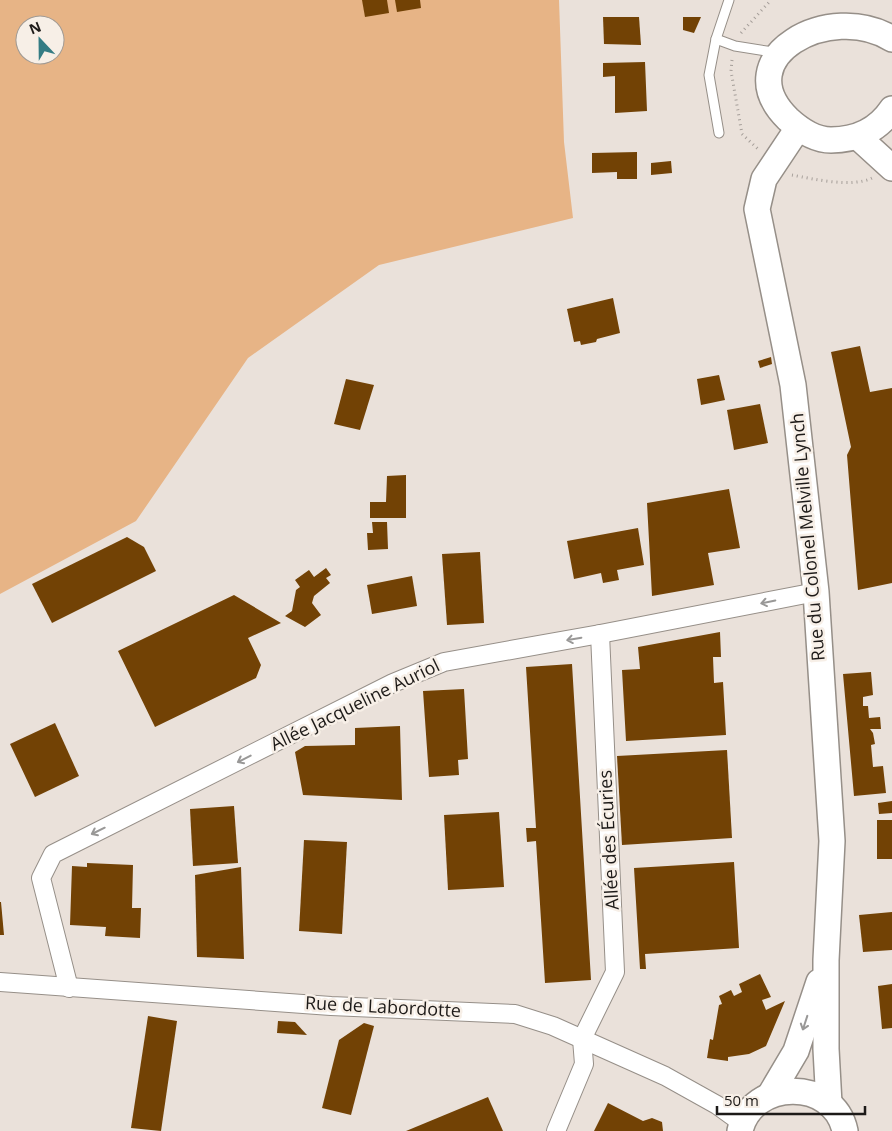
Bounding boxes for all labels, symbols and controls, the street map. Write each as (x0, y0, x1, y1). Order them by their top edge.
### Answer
north arrow (15, 15, 65, 65)
text: N (26, 17, 44, 38)
street label: Rue du Colonel Melville Lynch (784, 412, 830, 662)
one-way arrow (761, 597, 777, 607)
one-way arrow (567, 634, 583, 644)
street label: Allée Jacqueline Auriol (266, 653, 443, 756)
one-way arrow (237, 755, 252, 764)
street label: Allée des Écuries (592, 770, 624, 911)
one-way arrow (91, 827, 106, 837)
street label: Rue de Labordotte (304, 990, 462, 1022)
one-way arrow (800, 1015, 809, 1031)
scale bar (717, 1084, 864, 1116)
text: 50 m (724, 1090, 759, 1110)

